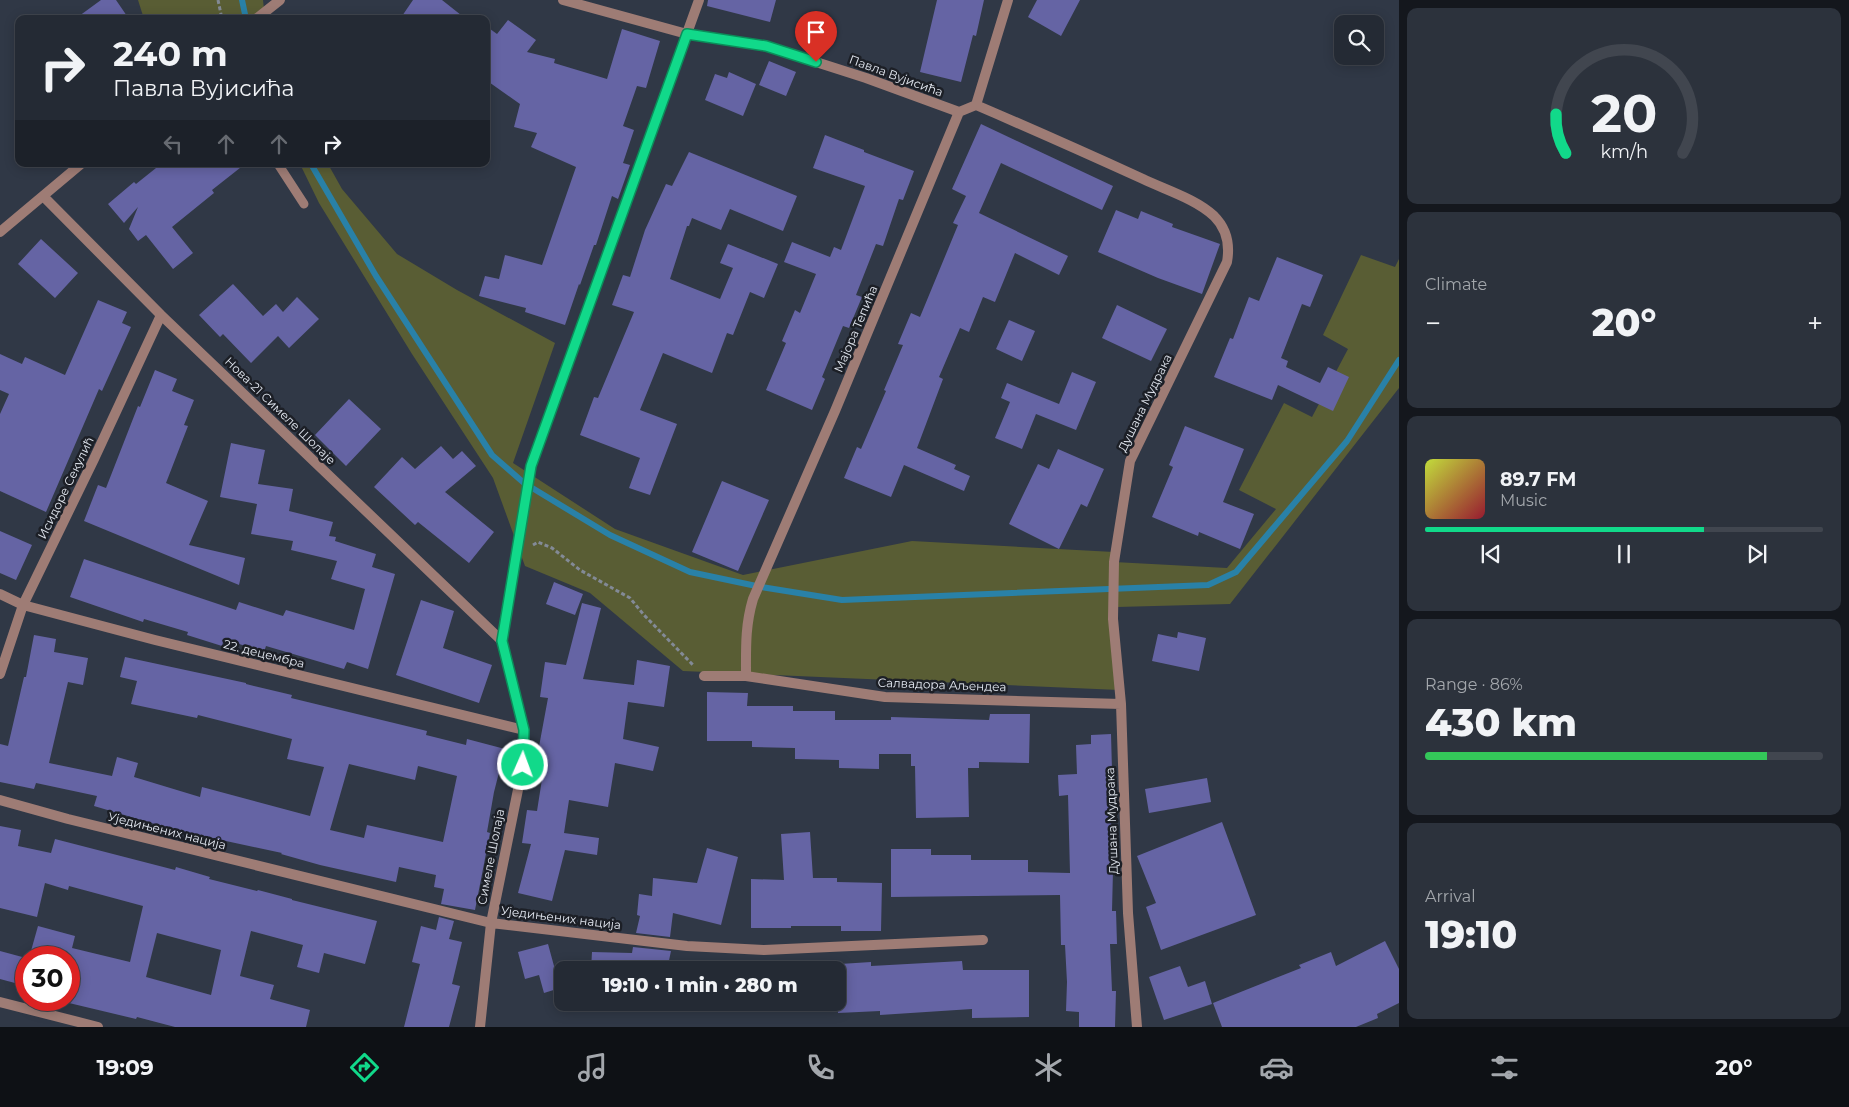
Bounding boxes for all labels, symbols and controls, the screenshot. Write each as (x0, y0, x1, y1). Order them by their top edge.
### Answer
pin (795, 11, 837, 62)
map controls (1334, 15, 1384, 65)
button: search (1334, 15, 1384, 65)
icon: arrive (802, 18, 830, 46)
text: 240 m (113, 32, 228, 75)
icon: right (30, 35, 95, 100)
street label: Павла Вујисића (847, 52, 945, 99)
text: Павла Вујисића (113, 75, 294, 102)
text: 20 (1591, 82, 1657, 145)
icon: left (159, 130, 187, 158)
icon: ahead (212, 130, 240, 158)
icon: ahead (265, 130, 293, 158)
icon: right (318, 130, 346, 158)
text: km/h (1600, 141, 1648, 162)
text: Climate (1425, 275, 1487, 294)
street label: Мајора Тепића (830, 283, 881, 375)
text: 20° (1592, 299, 1656, 346)
text: − (1425, 306, 1441, 340)
text: + (1807, 306, 1823, 340)
street label: Душана Мудрака (1114, 351, 1175, 454)
street label: Нова-21 Симеле Шолаје (222, 354, 339, 468)
street label: Исидоре Секулић (34, 434, 97, 541)
text: 89.7 FM (1500, 468, 1577, 491)
text: Music (1500, 491, 1547, 510)
icon: previous (1477, 540, 1505, 568)
icon: pause (1610, 540, 1638, 568)
icon: next (1743, 540, 1771, 568)
street label: 22. децембра (222, 636, 306, 671)
street label: Салвадора Аљендеа (877, 675, 1007, 694)
text: Range · 86% (1425, 675, 1523, 694)
text: 430 km (1425, 699, 1577, 746)
position arrow (496, 738, 548, 790)
street label: Душана Мудрака (1102, 767, 1121, 875)
street label: Симеле Шолаја (474, 808, 507, 906)
street label: Уједињених нација (107, 809, 228, 852)
text: Arrival (1425, 887, 1475, 906)
street label: Уједињених нација (500, 903, 622, 932)
text: 19:10 (1425, 911, 1517, 958)
speed limit sign: 30 (15, 946, 80, 1011)
text: 19:10 · 1 min · 280 m (602, 974, 798, 997)
icon: directions (347, 1050, 382, 1085)
icon: music (575, 1050, 610, 1085)
icon: phone (803, 1050, 838, 1085)
icon: climate (1031, 1050, 1066, 1085)
icon: car (1259, 1050, 1294, 1085)
icon: filters (1487, 1050, 1522, 1085)
text: 19:09 (97, 1054, 154, 1081)
text: 20° (1715, 1054, 1752, 1081)

